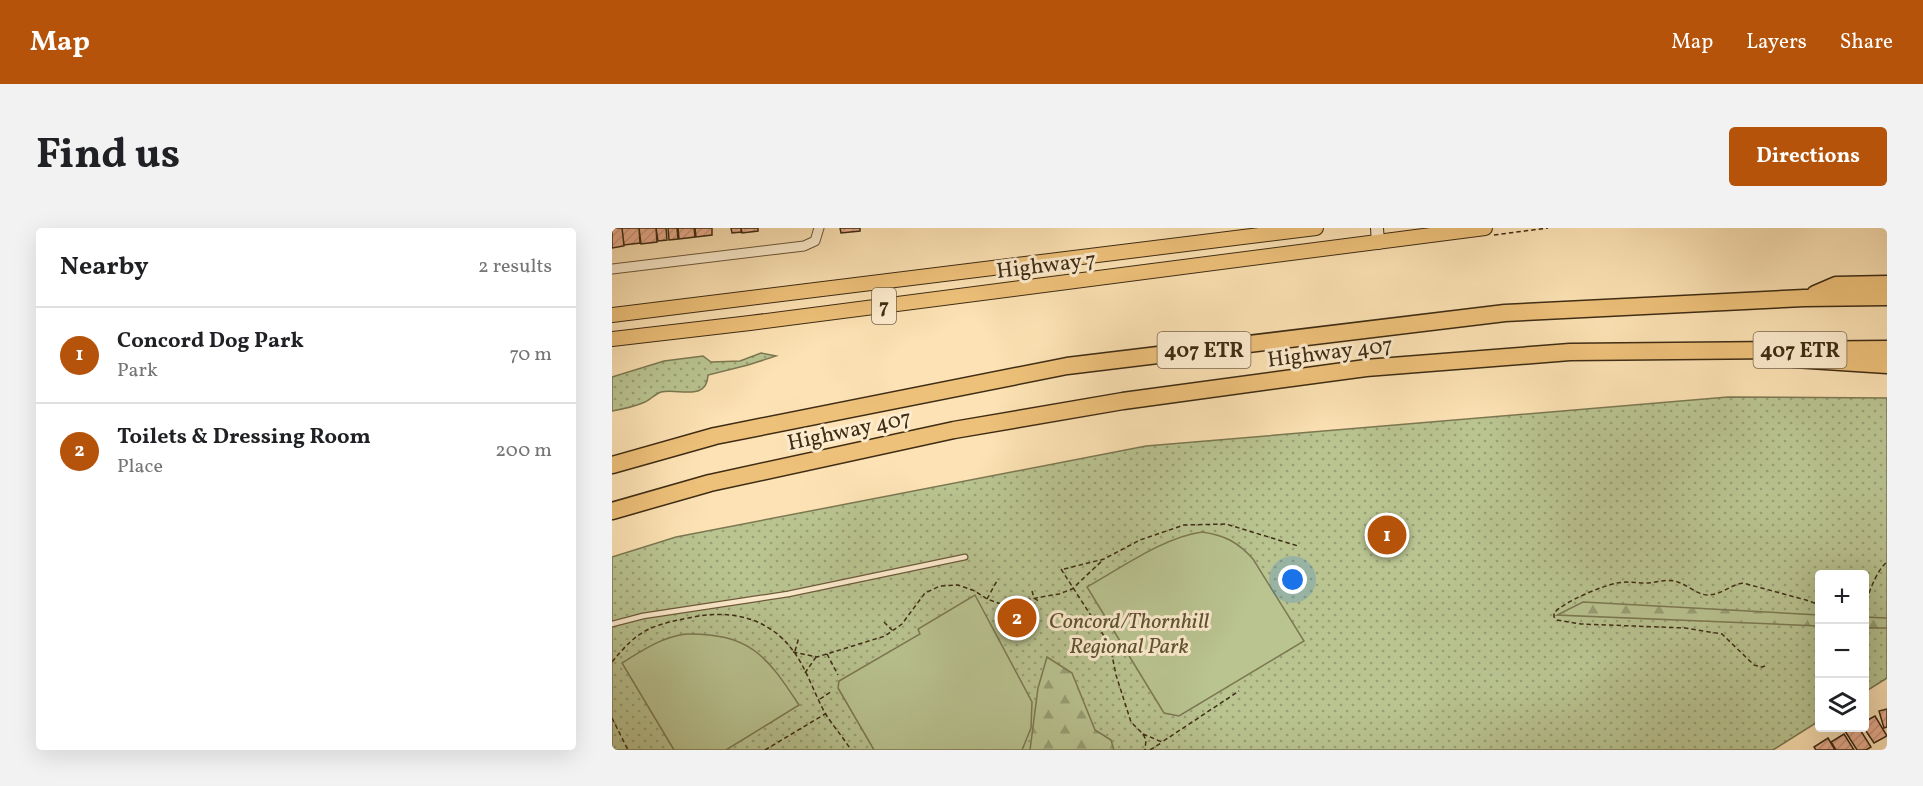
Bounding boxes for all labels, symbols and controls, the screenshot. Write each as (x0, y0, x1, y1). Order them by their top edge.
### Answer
text: Map (30, 23, 90, 62)
text: Map (1671, 28, 1713, 57)
text: Layers (1746, 28, 1807, 57)
text: Share (1840, 28, 1893, 57)
text: Find us (36, 127, 180, 186)
button: Directions (1729, 127, 1887, 186)
street label: Highway 7 (995, 245, 1098, 288)
text: Nearby (60, 249, 149, 285)
text: 2 results (478, 253, 552, 281)
road number: 7 (872, 288, 896, 324)
text: Concord Dog Park (117, 326, 304, 357)
street label: Highway 407 (1266, 330, 1395, 377)
road number: 407 ETR (1158, 332, 1250, 368)
road number: 407 ETR (1754, 332, 1846, 368)
text: 1 (75, 341, 84, 369)
text: 70 m (509, 341, 552, 369)
text: Park (117, 357, 158, 385)
street label: Highway 407 (785, 403, 914, 460)
text: Toilets & Dressing Room (117, 422, 371, 453)
text: 2 (74, 437, 85, 465)
text: 200 m (495, 437, 552, 465)
text: Place (117, 453, 163, 481)
pin: 1 (1368, 512, 1406, 558)
your location (1278, 565, 1307, 594)
map controls (1815, 570, 1869, 732)
button: + (1815, 570, 1869, 624)
pin: 2 (998, 596, 1036, 640)
park label: Concord/Thornhill Regional Park (1049, 607, 1210, 663)
button: − (1815, 624, 1869, 678)
button: layers (1815, 678, 1869, 732)

